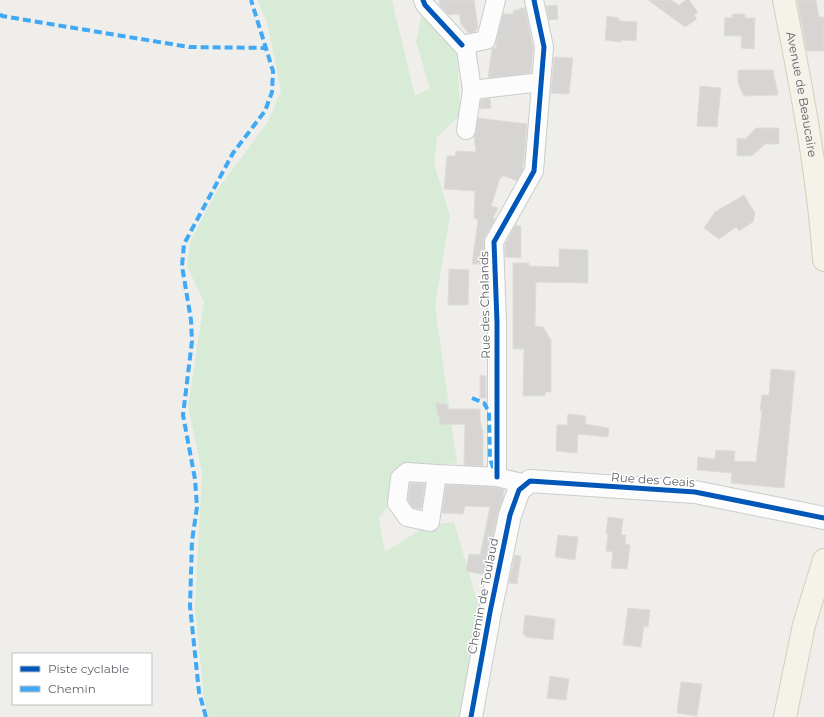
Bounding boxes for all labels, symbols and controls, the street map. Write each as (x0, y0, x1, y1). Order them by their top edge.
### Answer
street label: Avenue de Beaucaire (783, 30, 820, 158)
street label: Rue des Chalands (476, 251, 493, 359)
street label: Rue des Geais (611, 469, 696, 490)
street label: Chemin de Toulaud (464, 537, 501, 655)
legend (12, 653, 152, 705)
text: Piste cyclable (48, 661, 129, 676)
text: Chemin (48, 681, 96, 696)

